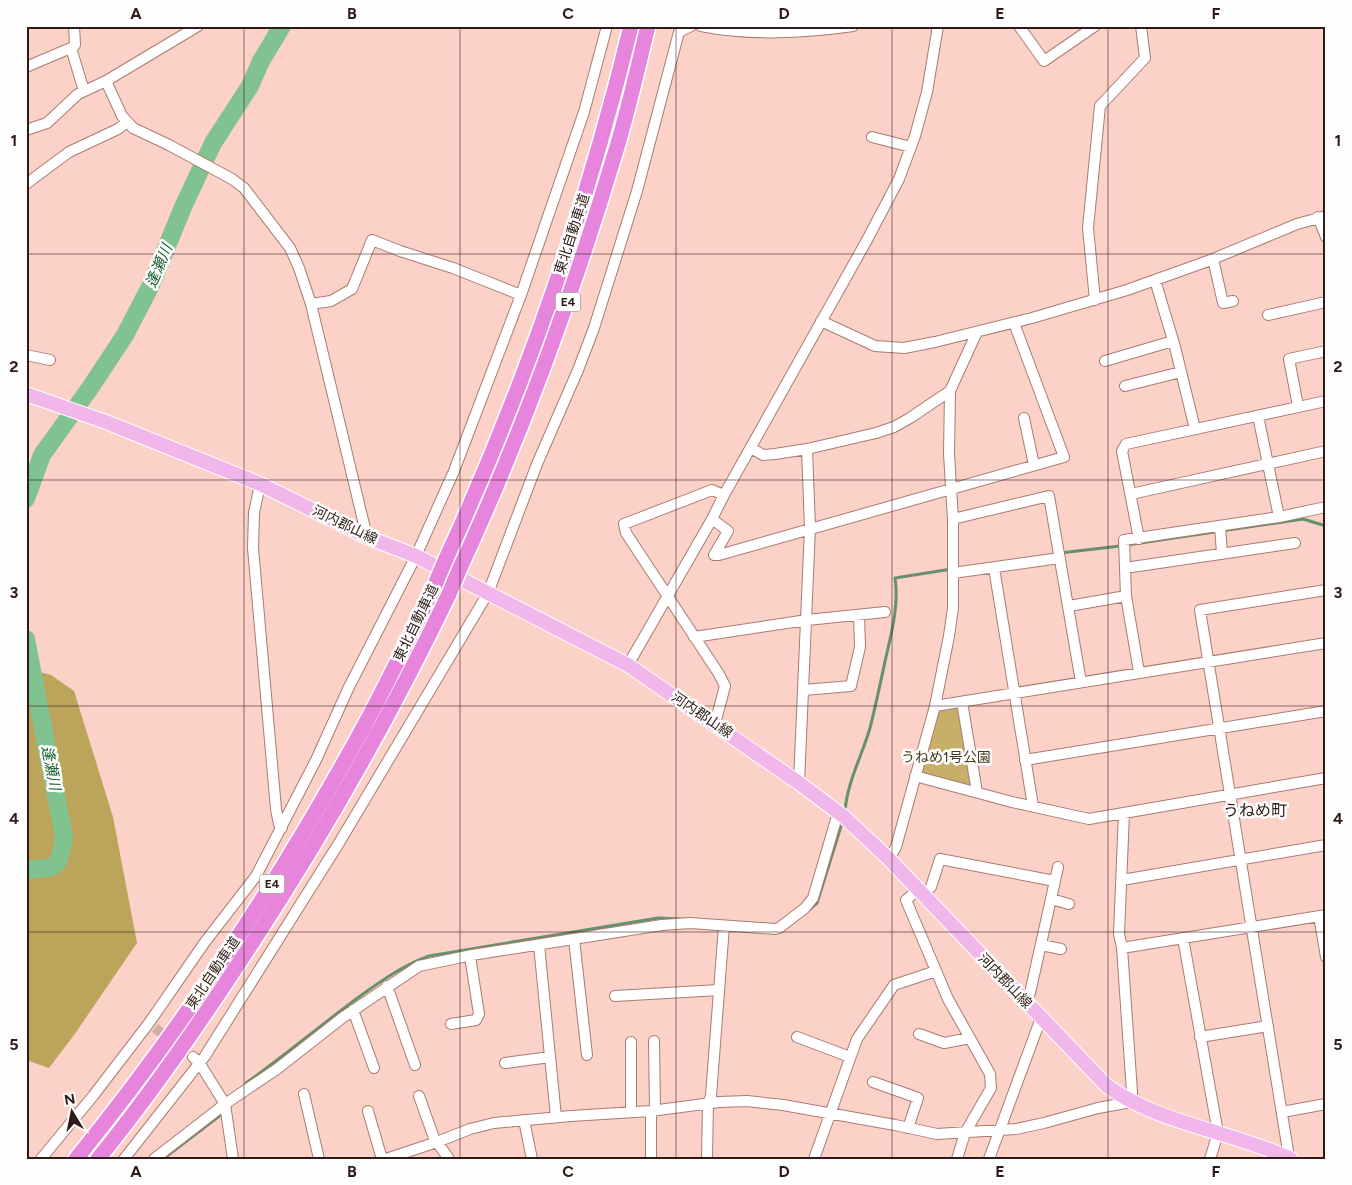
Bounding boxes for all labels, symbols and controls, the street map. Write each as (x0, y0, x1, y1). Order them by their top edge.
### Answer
text: A (130, 4, 142, 23)
text: B (347, 4, 357, 23)
text: C (562, 4, 574, 23)
text: D (778, 4, 790, 23)
text: E (995, 4, 1005, 23)
text: F (1212, 4, 1221, 23)
text: 1 (11, 131, 17, 150)
text: 1 (1335, 131, 1341, 150)
street label: 東北自動車道 (551, 191, 593, 277)
water label: 逢瀬川 (142, 240, 177, 290)
road number: E4 (556, 292, 580, 312)
text: 2 (9, 357, 19, 376)
text: 2 (1333, 357, 1343, 376)
street label: 河内郡山線 (310, 502, 380, 548)
street label: 東北自動車道 (390, 582, 442, 664)
text: 3 (10, 583, 19, 602)
text: 3 (1334, 583, 1343, 602)
street label: 河内郡山線 (668, 688, 736, 742)
water label: 逢瀬川 (38, 744, 65, 794)
park label: うねめ1号公園 (901, 749, 991, 766)
district label: うねめ町 (1223, 801, 1287, 820)
text: 4 (9, 809, 19, 828)
text: 4 (1333, 809, 1343, 828)
road number: E4 (260, 874, 284, 894)
street label: 東北自動車道 (182, 933, 244, 1013)
street label: 河内郡山線 (975, 950, 1035, 1012)
text: 5 (9, 1035, 19, 1054)
text: 5 (1333, 1035, 1343, 1054)
north arrow (48, 1088, 98, 1138)
text: N (63, 1090, 77, 1109)
text: A (130, 1162, 142, 1181)
text: B (347, 1162, 357, 1181)
text: C (562, 1162, 574, 1181)
text: D (778, 1162, 790, 1181)
text: E (995, 1162, 1005, 1181)
text: F (1212, 1162, 1221, 1181)

